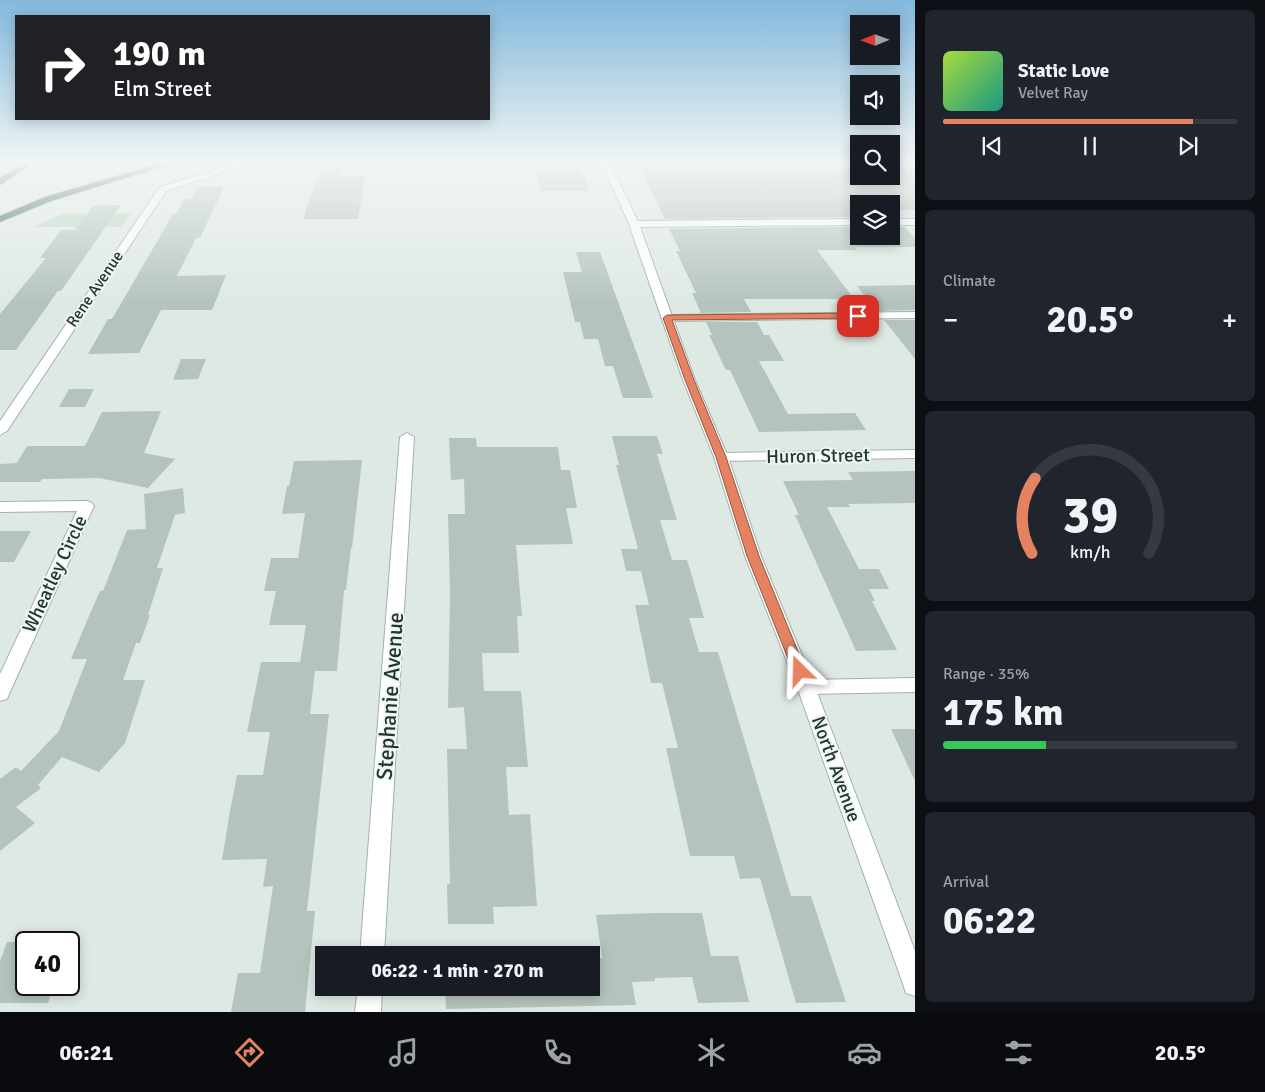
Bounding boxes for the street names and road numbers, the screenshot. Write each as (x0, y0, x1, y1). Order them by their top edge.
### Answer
street label: Rene Avenue (62, 247, 128, 331)
street label: Huron Street (766, 443, 870, 469)
street label: Wheatley Circle (17, 511, 93, 637)
street label: Stephanie Avenue (371, 611, 409, 781)
street label: North Avenue (806, 713, 866, 825)

